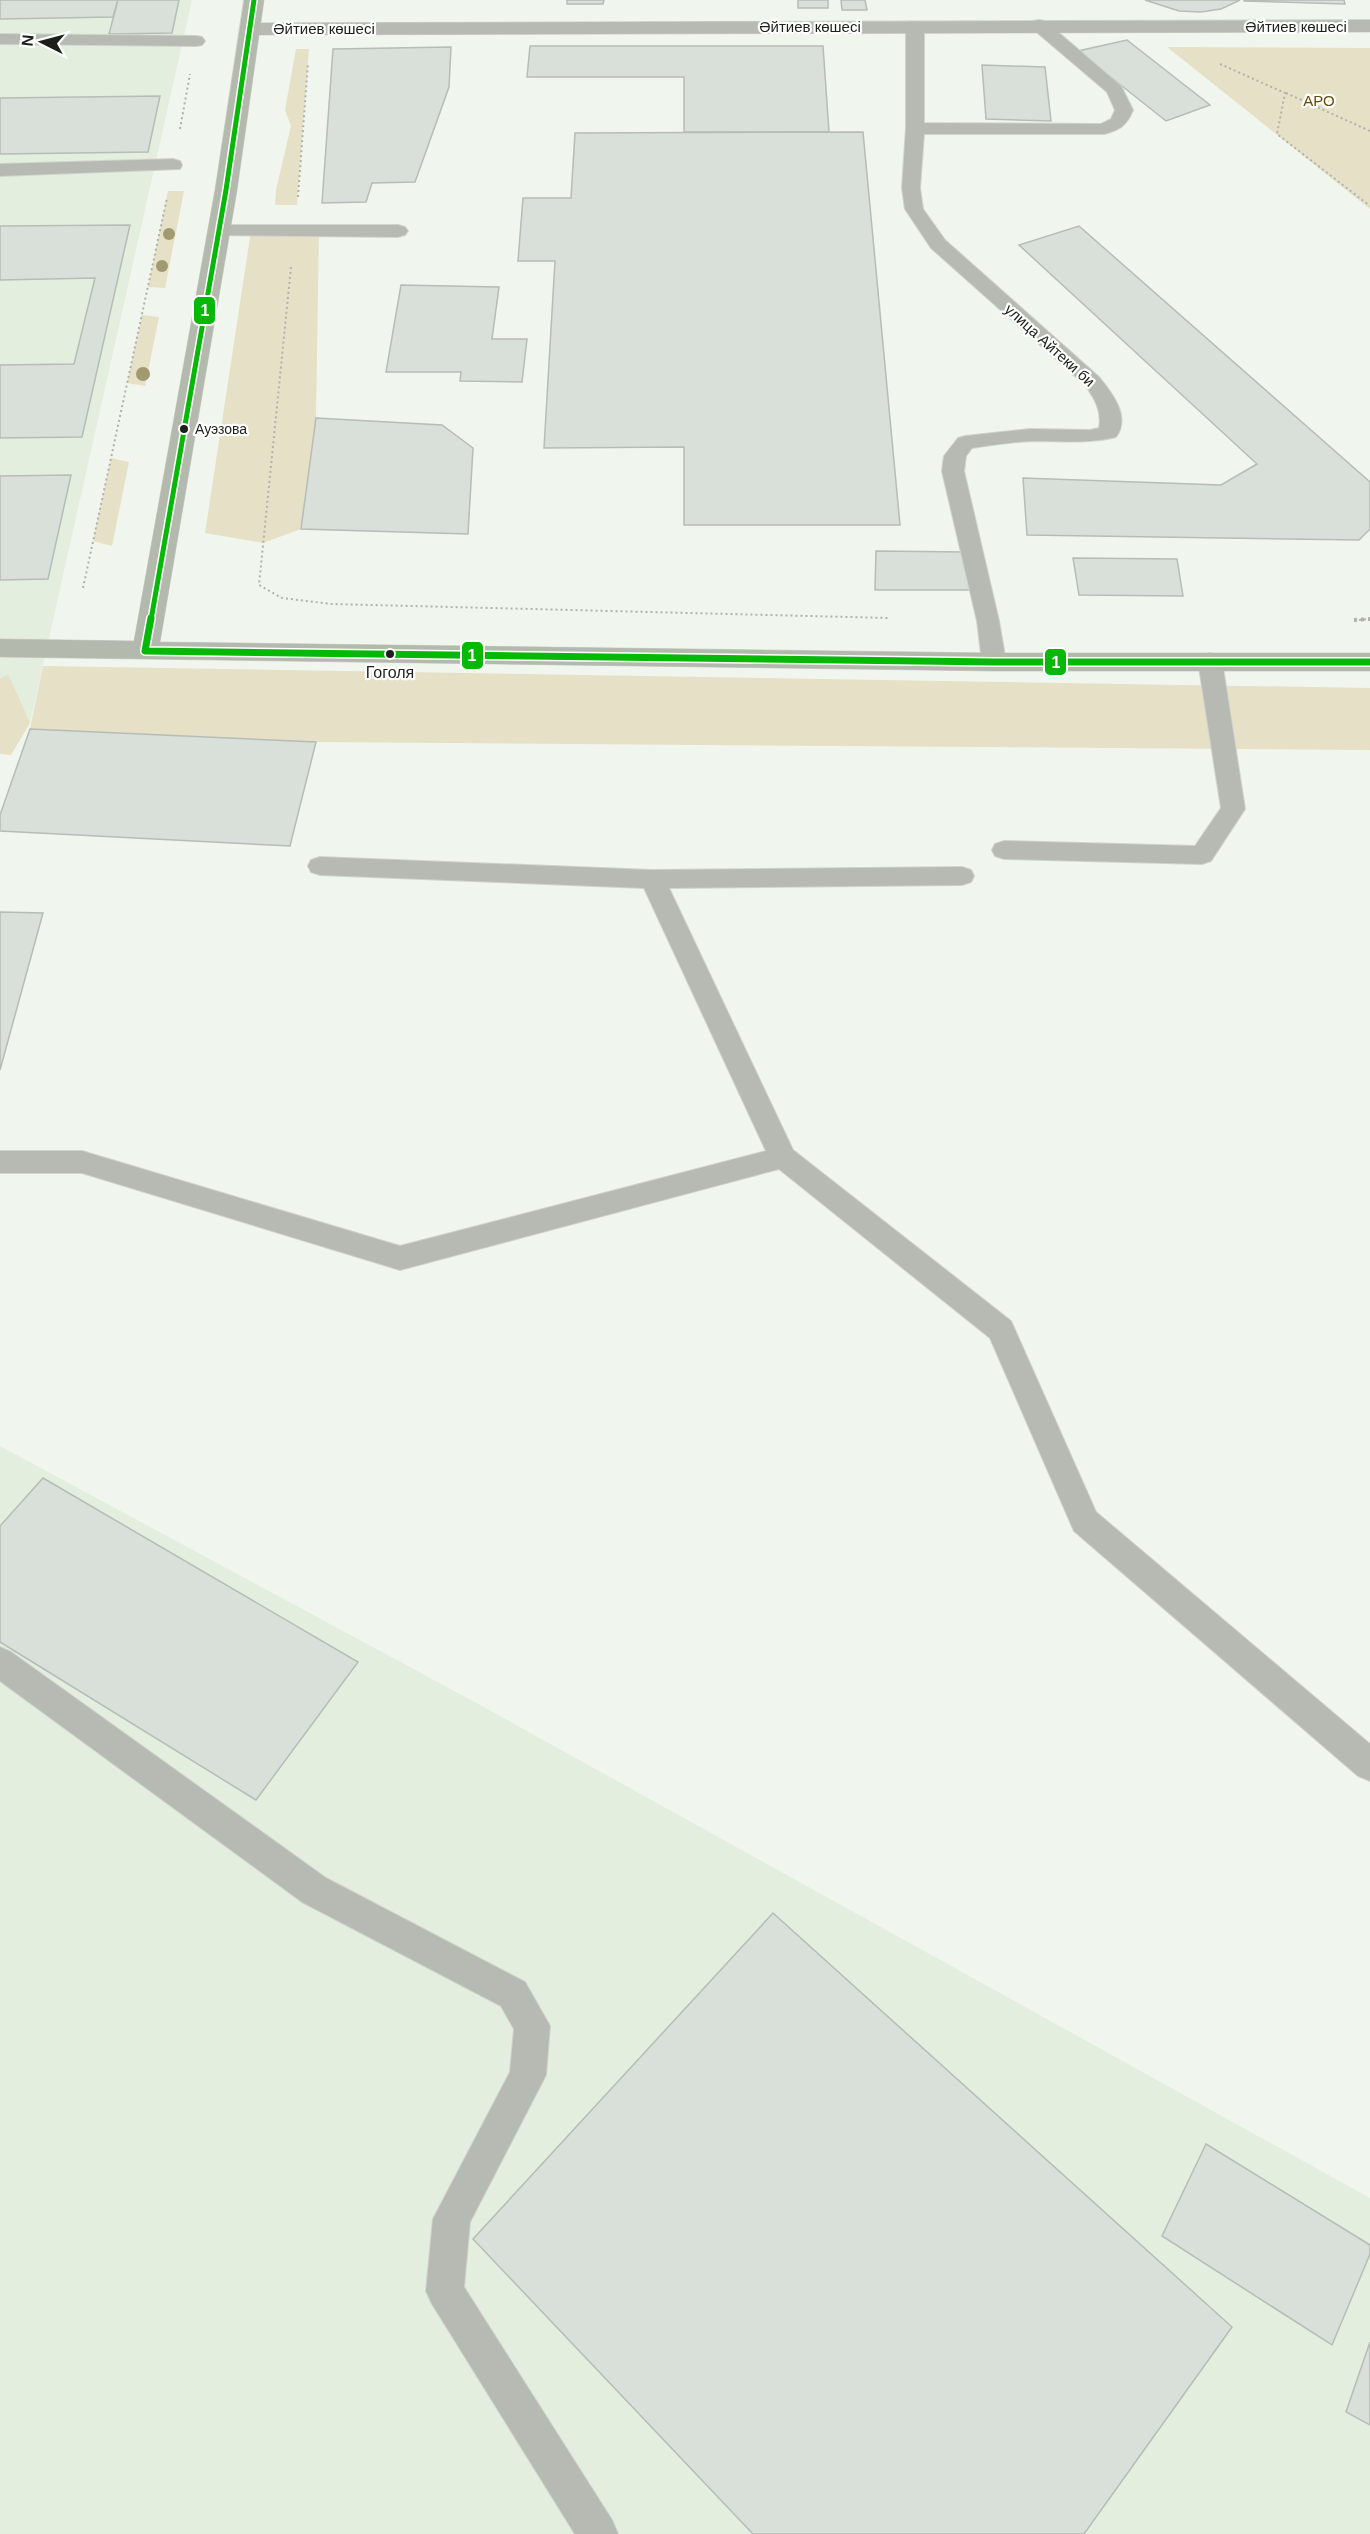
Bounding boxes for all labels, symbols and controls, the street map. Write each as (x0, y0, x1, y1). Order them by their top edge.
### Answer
north arrow (12, 12, 72, 72)
street label: Әйтиев көшесі (759, 18, 861, 35)
street label: Әйтиев көшесі (1245, 18, 1347, 35)
street label: Әйтиев көшесі (273, 20, 375, 37)
text: N (19, 34, 37, 47)
park label: АРО (1303, 92, 1335, 109)
line badge: 1 (193, 296, 216, 325)
street label: улица Айтеки би (1002, 300, 1098, 390)
text: 1 (201, 302, 210, 319)
place label: Ауэзова (195, 421, 247, 437)
marker: Ауэзова (178, 423, 190, 435)
line badge: 1 (461, 641, 484, 670)
text: 1 (468, 647, 477, 664)
marker: Гоголя (384, 648, 396, 660)
line badge: 1 (1044, 648, 1067, 676)
text: 1 (1052, 654, 1061, 671)
place label: Гоголя (366, 664, 414, 681)

